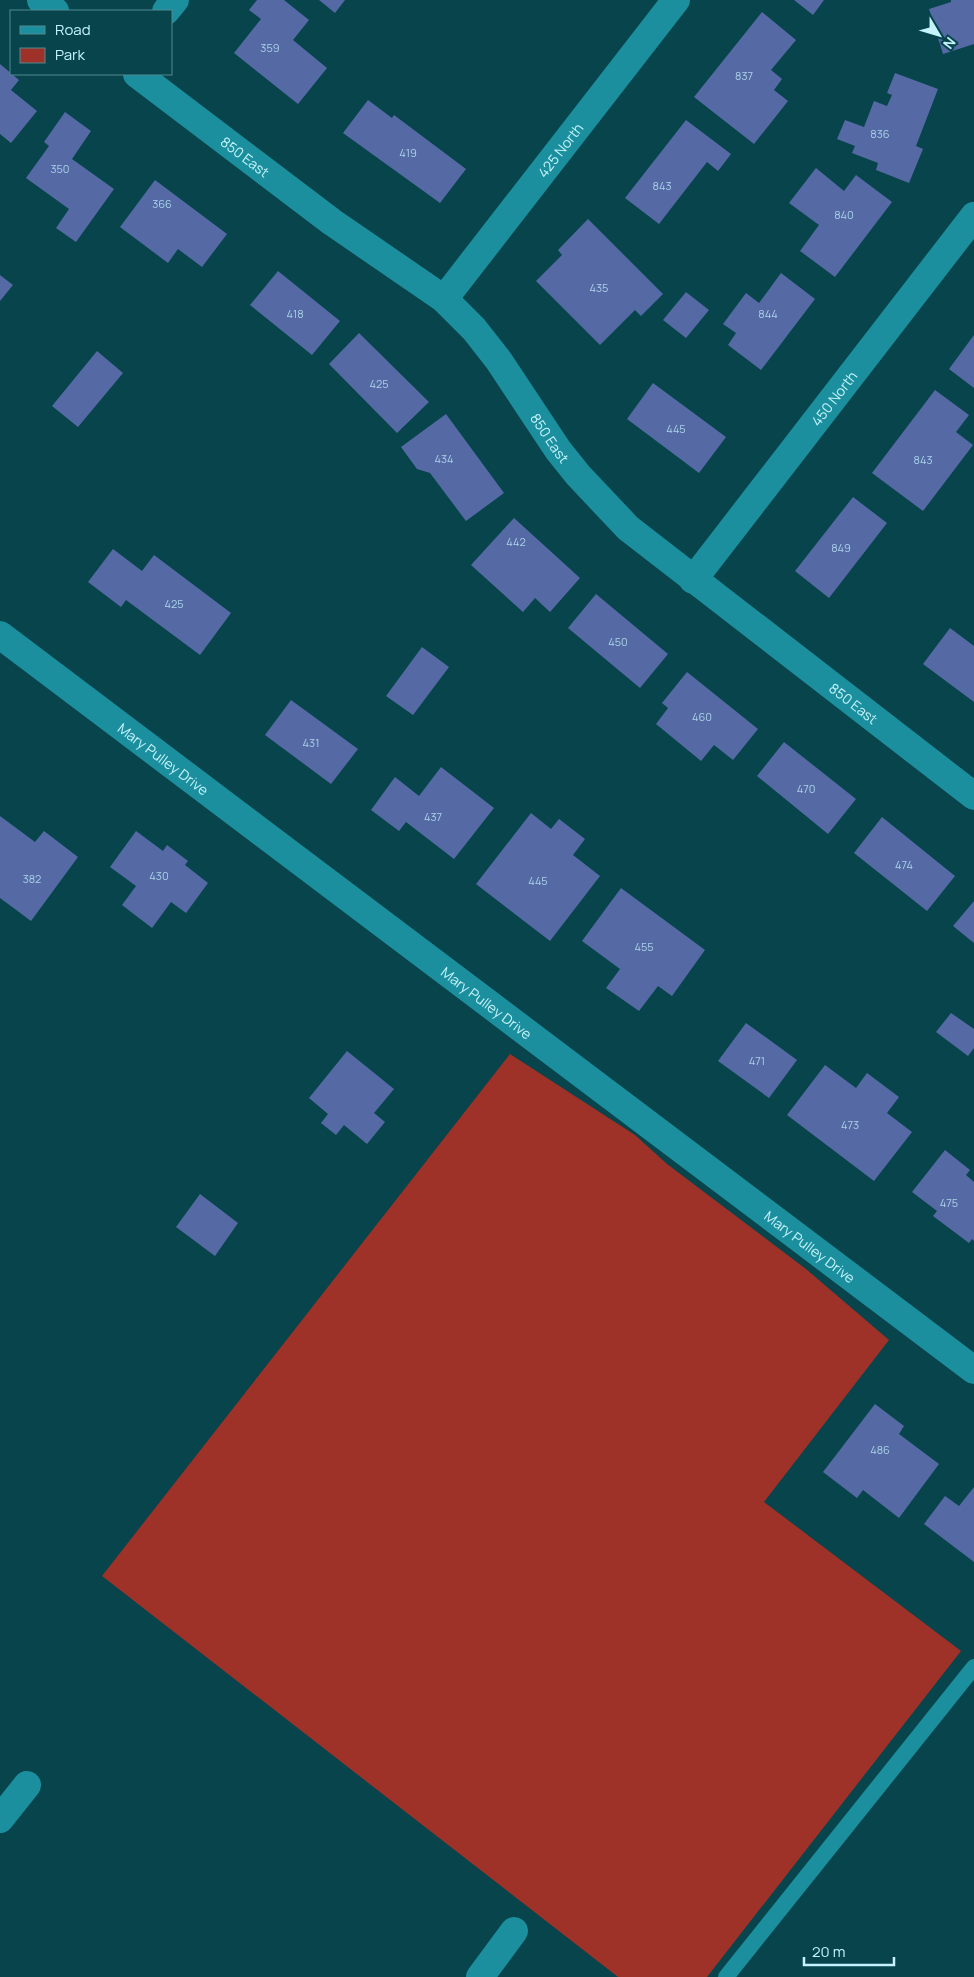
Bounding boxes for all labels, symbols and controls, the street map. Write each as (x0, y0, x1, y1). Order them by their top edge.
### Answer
legend (10, 10, 172, 75)
north arrow (914, 10, 964, 60)
text: Road (55, 19, 91, 40)
text: N (939, 33, 960, 53)
house number: 359 (260, 40, 280, 55)
text: Park (55, 44, 85, 65)
house number: 837 (735, 68, 753, 83)
street label: 425 North (533, 119, 587, 181)
house number: 836 (870, 126, 890, 141)
street label: 850 East (217, 132, 274, 181)
house number: 419 (399, 145, 417, 160)
house number: 350 (50, 161, 70, 176)
house number: 843 (653, 178, 671, 193)
house number: 366 (152, 196, 172, 211)
house number: 840 (834, 207, 854, 222)
house number: 435 (590, 280, 608, 295)
house number: 418 (286, 306, 304, 321)
house number: 844 (758, 306, 778, 321)
street label: 450 North (806, 367, 861, 429)
house number: 425 (369, 376, 389, 391)
street label: 850 East (526, 409, 574, 467)
house number: 445 (666, 421, 686, 436)
house number: 434 (434, 451, 454, 466)
house number: 843 (914, 452, 932, 467)
house number: 442 (506, 534, 526, 549)
house number: 849 (831, 540, 851, 555)
house number: 425 (164, 596, 184, 611)
house number: 450 (608, 634, 628, 649)
street label: 850 East (826, 678, 882, 728)
house number: 460 (692, 709, 712, 724)
street label: Mary Pulley Drive (114, 718, 213, 799)
house number: 431 (303, 735, 319, 750)
house number: 470 (797, 781, 815, 796)
house number: 437 (424, 809, 442, 824)
house number: 474 (895, 857, 913, 872)
house number: 430 (149, 868, 169, 883)
house number: 382 (23, 871, 41, 886)
house number: 445 (528, 873, 548, 888)
house number: 455 (634, 939, 654, 954)
street label: Mary Pulley Drive (438, 962, 536, 1043)
house number: 471 (749, 1053, 765, 1068)
house number: 473 (841, 1117, 859, 1132)
house number: 475 (940, 1195, 958, 1210)
street label: Mary Pulley Drive (761, 1206, 859, 1287)
house number: 486 (870, 1442, 890, 1457)
scale bar (804, 1934, 894, 1966)
text: 20 m (812, 1941, 845, 1962)

